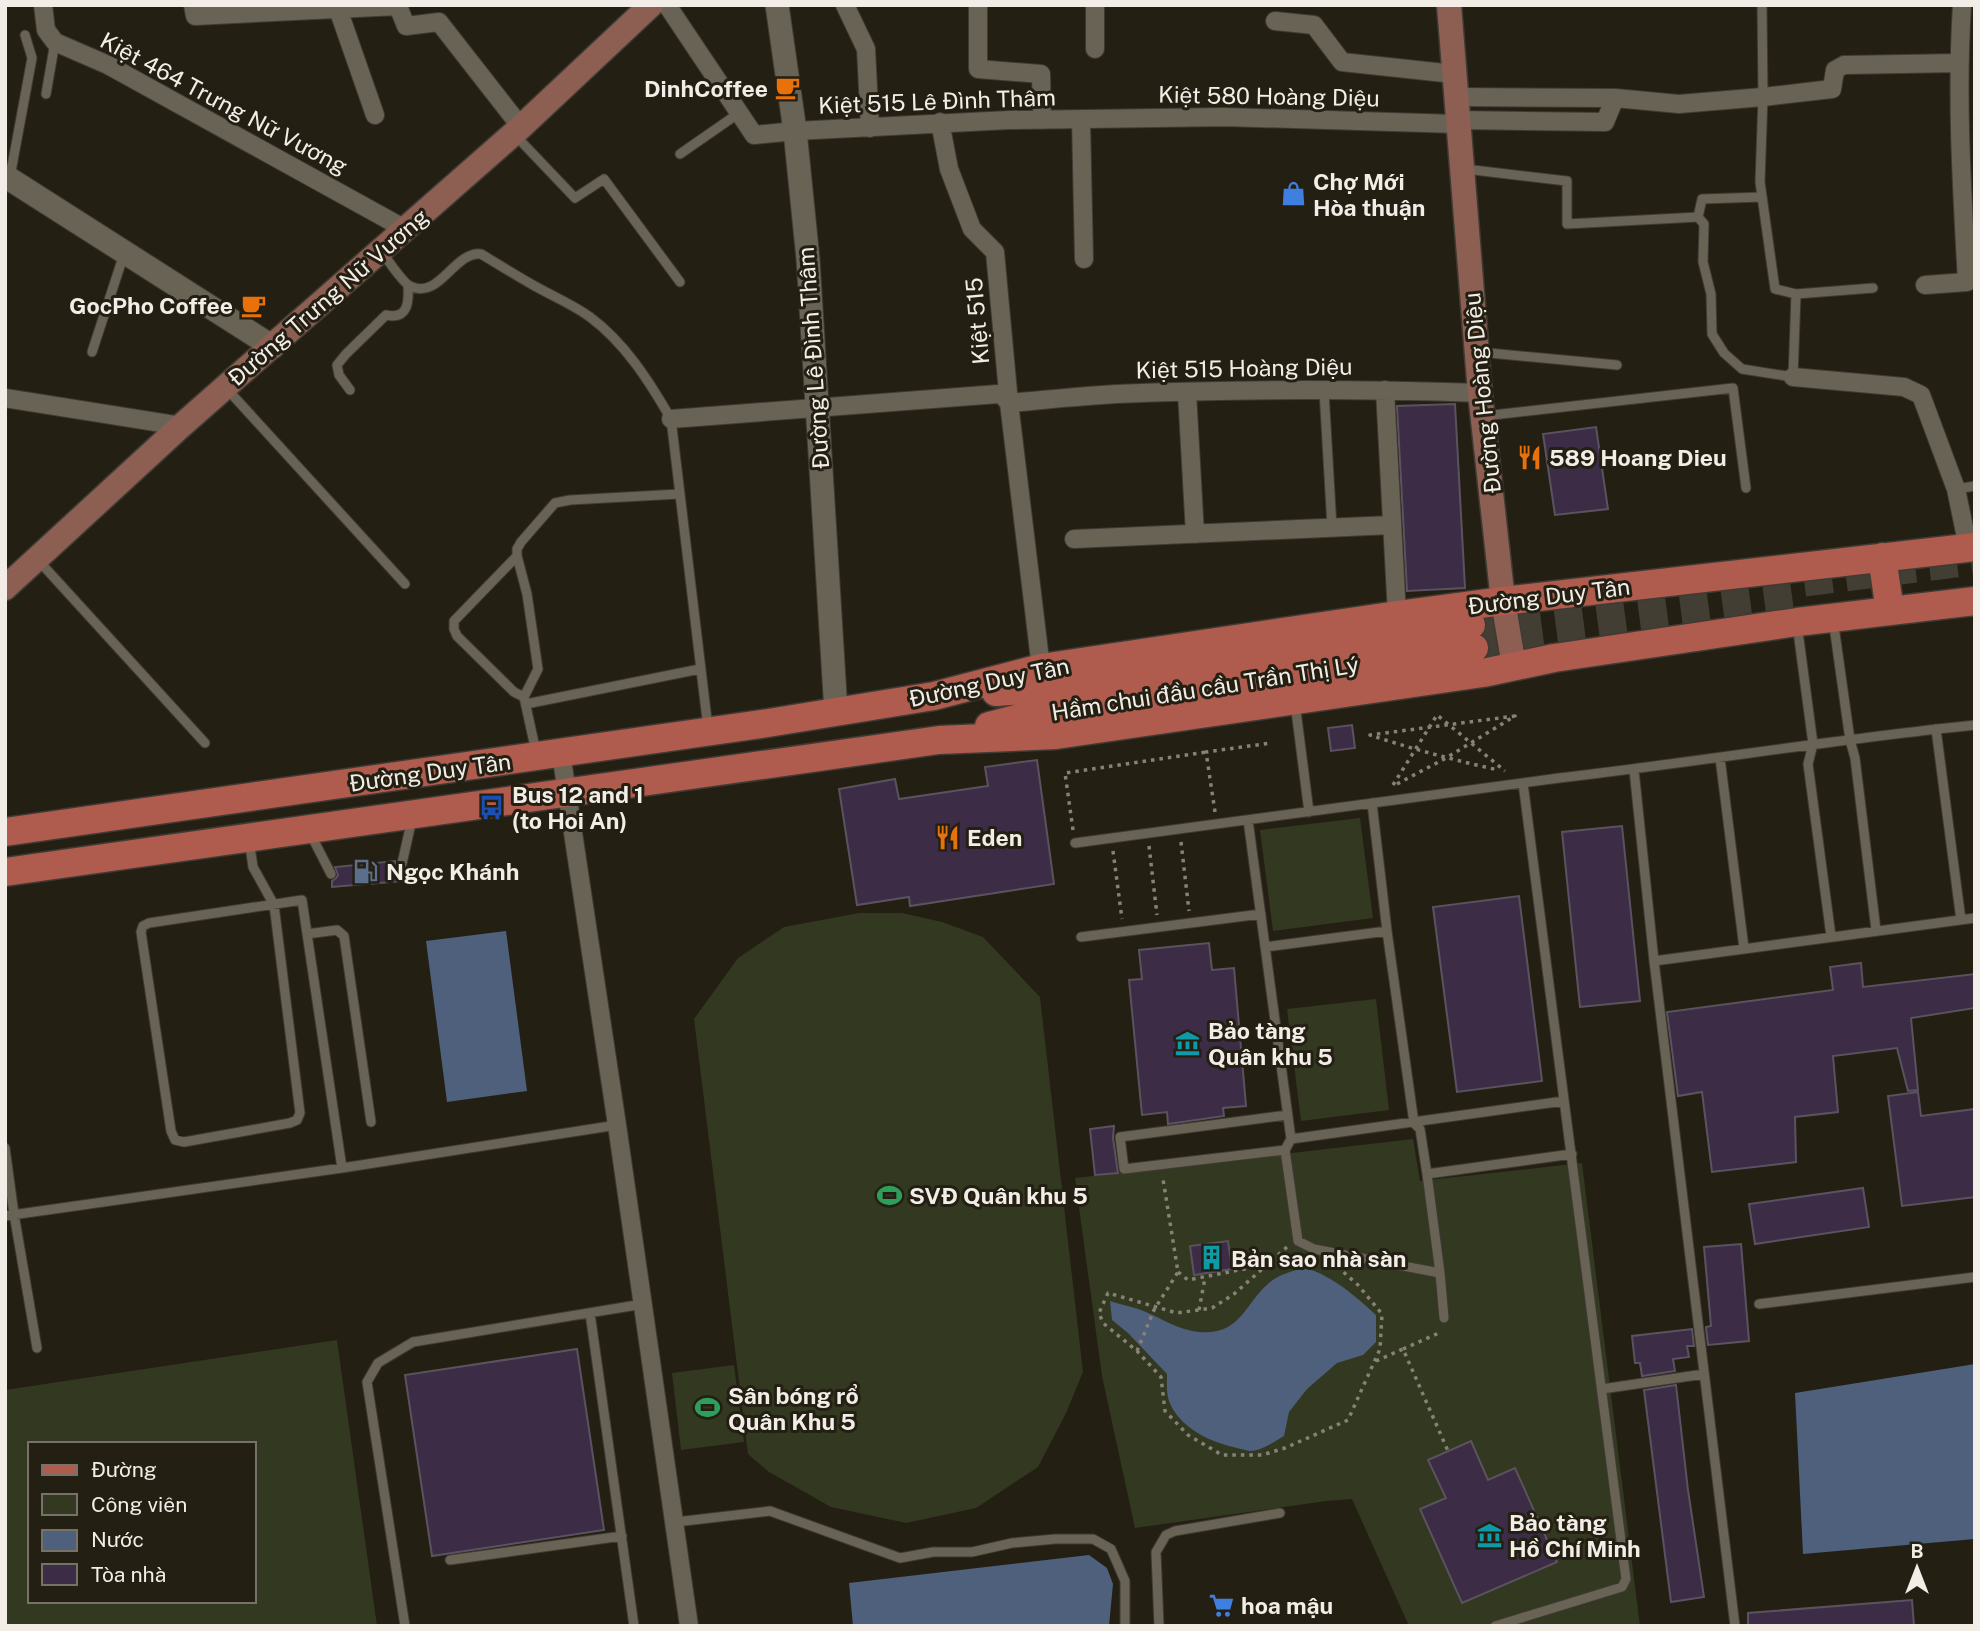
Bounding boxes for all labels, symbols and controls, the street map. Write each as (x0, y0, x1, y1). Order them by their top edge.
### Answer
street label: Kiệt 464 Trưng Nữ Vương (96, 26, 352, 180)
cafe icon: DinhCoffee (774, 74, 802, 102)
place label: DinhCoffee (644, 75, 768, 102)
street label: Kiệt 580 Hoàng Diệu (1158, 81, 1380, 111)
street label: Kiệt 515 Lê Đình Thâm (818, 83, 1056, 119)
place label: Chợ Mới Hòa thuận (1313, 168, 1425, 221)
shop icon: Chợ Mới Hòa thuận (1279, 180, 1307, 208)
street label: Đường Trưng Nữ Vương (222, 203, 434, 391)
street label: Đường Lê Đình Thâm (792, 246, 834, 470)
street label: Kiệt 515 (960, 276, 994, 366)
cafe icon: GocPho Coffee (239, 291, 267, 319)
street label: Đường Hoàng Diệu (1458, 291, 1506, 495)
place label: GocPho Coffee (69, 292, 233, 319)
street label: Kiệt 515 Hoàng Diệu (1135, 353, 1353, 383)
restaurant icon: 589 Hoang Dieu (1515, 443, 1543, 471)
place label: 589 Hoang Dieu (1549, 444, 1727, 471)
street label: Đường Duy Tân (1466, 573, 1632, 619)
street label: Hầm chui đầu cầu Trần Thị Lý (1049, 650, 1361, 726)
street label: Đường Duy Tân (906, 652, 1072, 712)
street label: Đường Duy Tân (347, 747, 513, 797)
place label: Bus 12 and 1 (to Hoi An) (512, 781, 644, 834)
bus stop icon: Bus 12 and 1 (to Hoi An) (478, 793, 506, 821)
restaurant icon: Eden (933, 823, 961, 851)
place label: Eden (967, 824, 1022, 851)
fuel station icon: Ngọc Khánh (352, 857, 380, 885)
place label: Ngọc Khánh (386, 858, 519, 885)
place label: Bảo tàng Quân khu 5 (1208, 1017, 1333, 1070)
museum icon: Bảo tàng Quân khu 5 (1174, 1029, 1202, 1057)
sports icon: SVĐ Quân khu 5 (875, 1181, 903, 1209)
place label: SVĐ Quân khu 5 (909, 1182, 1088, 1209)
building icon: Bản sao nhà sàn (1197, 1244, 1225, 1272)
place label: Bản sao nhà sàn (1231, 1245, 1406, 1272)
place label: Sân bóng rổ Quân Khu 5 (728, 1382, 859, 1435)
sports icon: Sân bóng rổ Quân Khu 5 (694, 1394, 722, 1422)
legend (28, 1442, 256, 1603)
text: Đường (91, 1457, 157, 1482)
text: Công viên (91, 1492, 187, 1517)
place label: Bảo tàng Hồ Chí Minh (1509, 1509, 1641, 1562)
museum icon: Bảo tàng Hồ Chí Minh (1475, 1521, 1503, 1549)
text: Nước (91, 1527, 144, 1552)
north arrow (1882, 1533, 1952, 1603)
text: B (1910, 1540, 1924, 1562)
text: Tòa nhà (91, 1562, 166, 1587)
supermarket icon: hoa mậu (1207, 1591, 1235, 1619)
place label: hoa mậu (1241, 1592, 1333, 1619)

